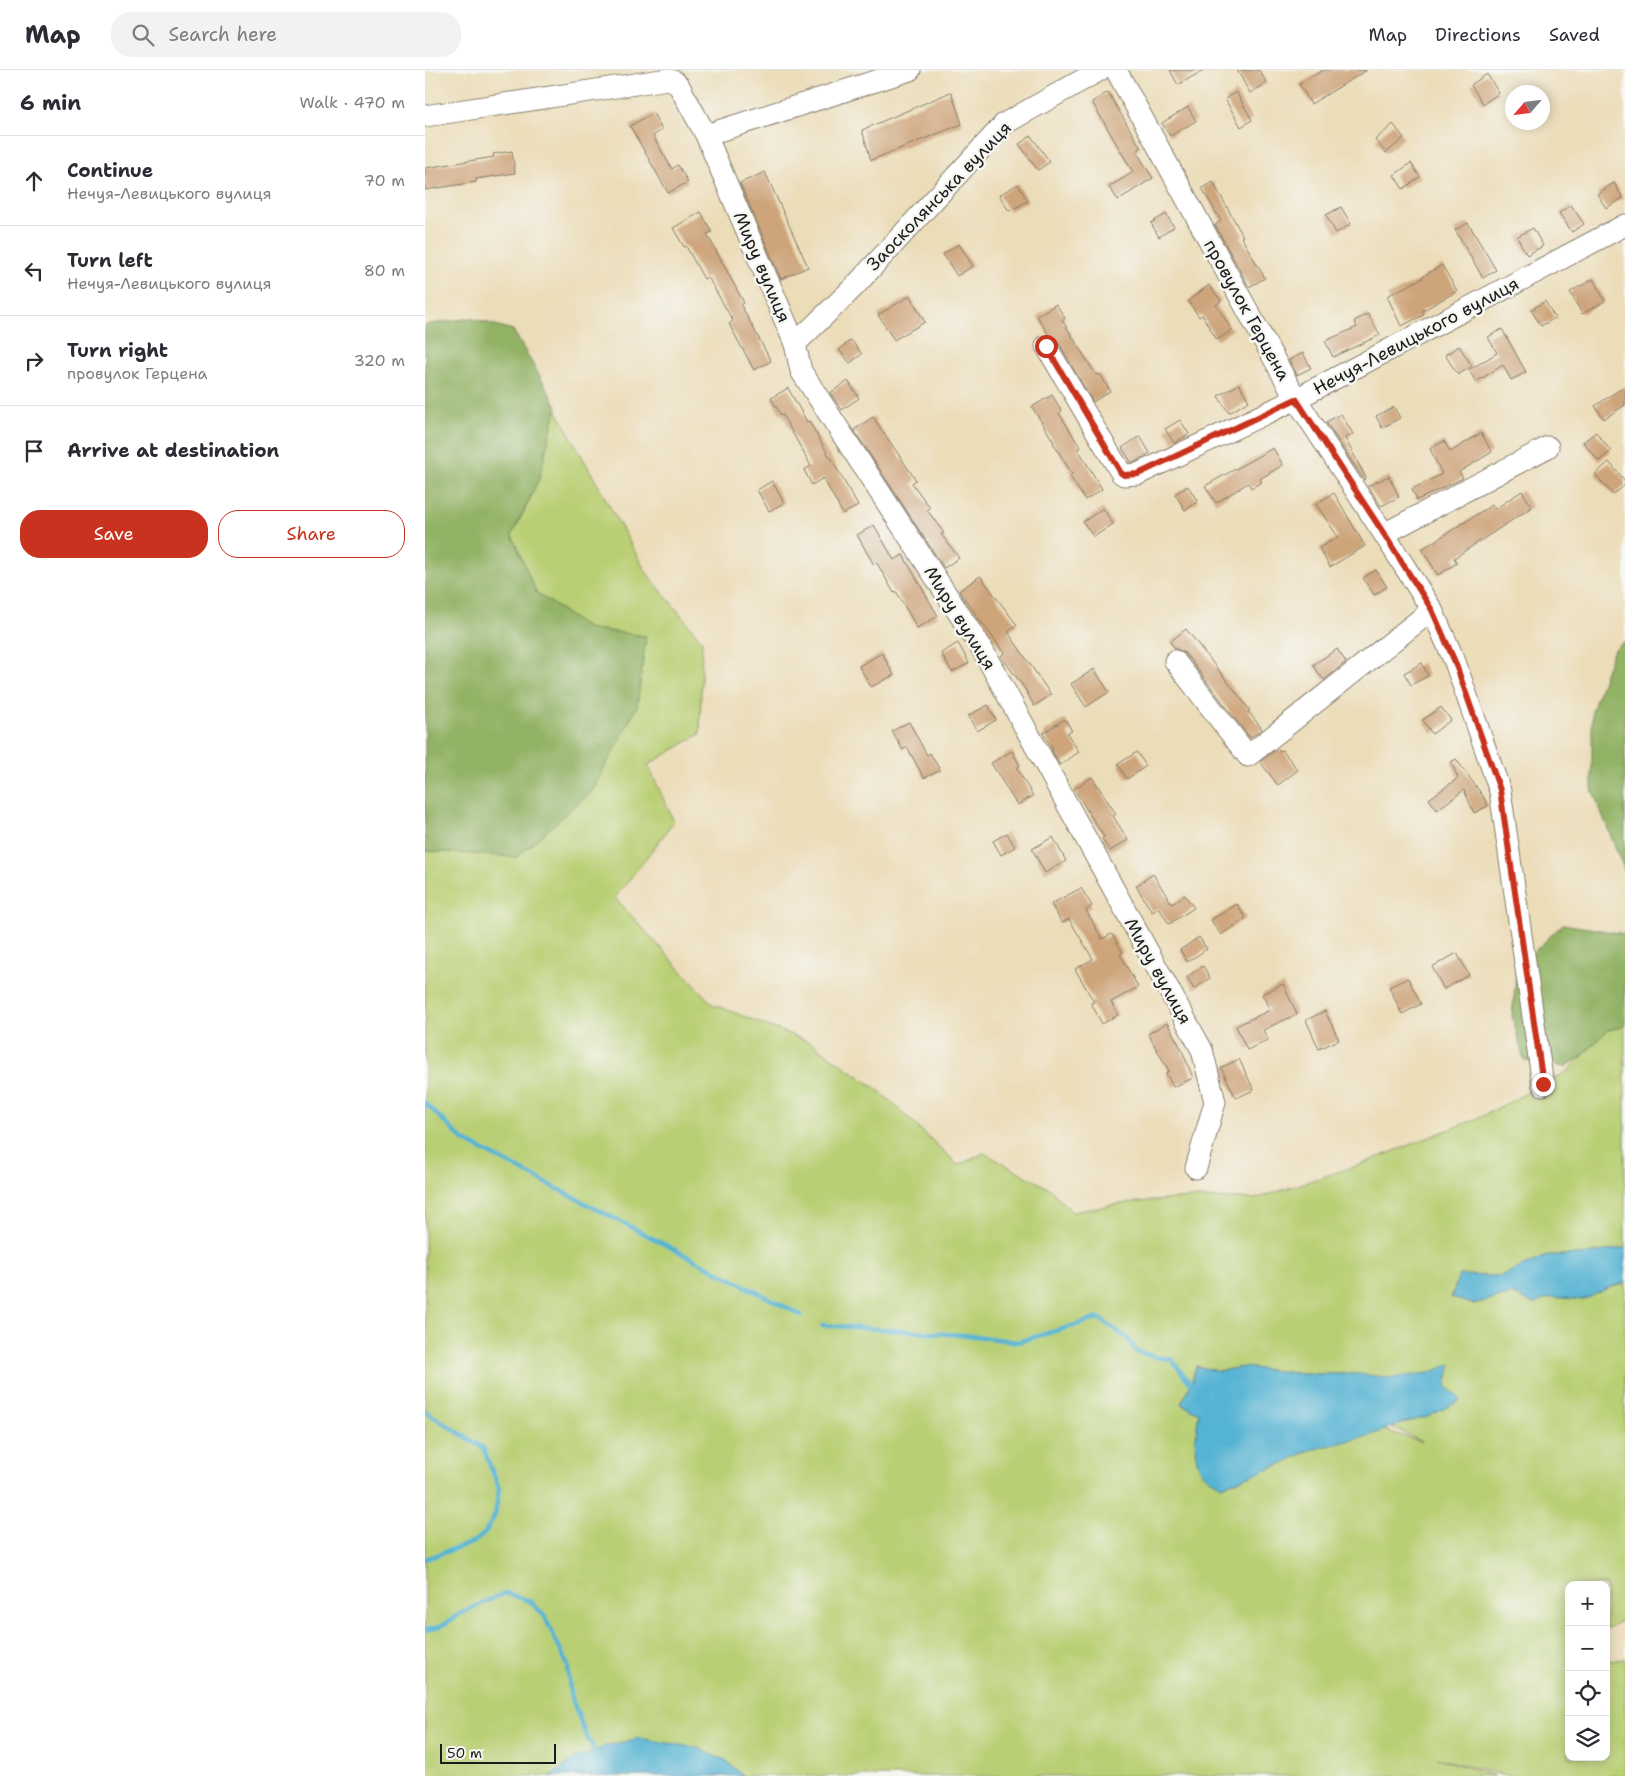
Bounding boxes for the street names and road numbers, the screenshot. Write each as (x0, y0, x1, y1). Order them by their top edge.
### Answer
street label: Заосколянська вулиця (861, 116, 1017, 276)
street label: Миру вулиця (728, 208, 796, 326)
street label: провулок Герцена (1198, 235, 1296, 385)
street label: Нечуя-Левицького вулиця (1309, 271, 1523, 401)
street label: Миру вулиця (918, 561, 1002, 675)
street label: Миру вулиця (1119, 913, 1197, 1029)

